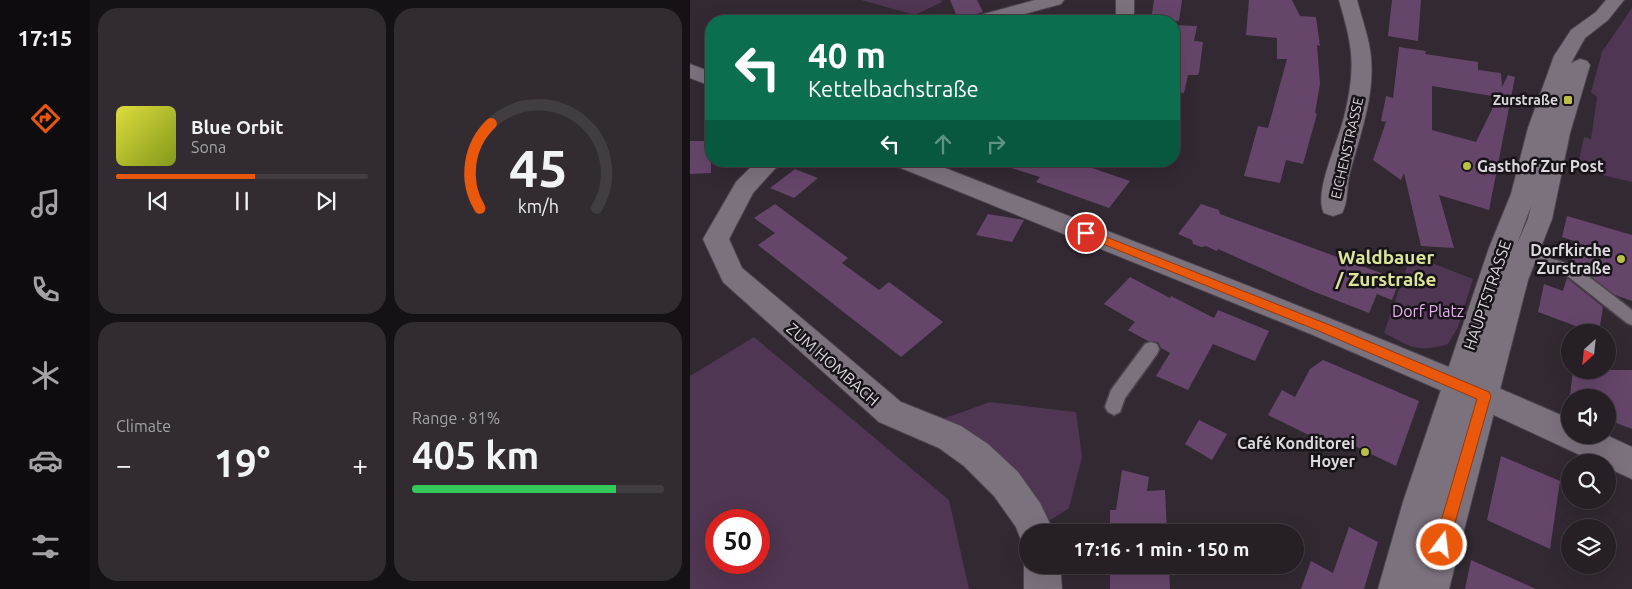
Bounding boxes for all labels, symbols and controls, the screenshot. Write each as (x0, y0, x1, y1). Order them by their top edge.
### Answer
text: 17:15 (17, 25, 73, 50)
icon: left (725, 35, 790, 100)
text: 40 m (808, 35, 886, 75)
text: Kettelbachstraße (808, 76, 979, 101)
place label: Zurstraße (1493, 92, 1558, 108)
marker: Zurstraße (1562, 94, 1574, 106)
street label: EICHENSTRASSE (1328, 96, 1366, 200)
icon: directions (28, 101, 63, 136)
text: Blue Orbit (191, 116, 284, 138)
icon: left (876, 130, 904, 158)
icon: ahead (929, 130, 957, 158)
icon: right (982, 130, 1010, 158)
text: Sona (191, 138, 226, 156)
text: 45 (509, 139, 567, 197)
place label: Gasthof Zur Post (1477, 157, 1604, 175)
marker: Gasthof Zur Post (1461, 160, 1473, 172)
icon: music (28, 186, 63, 221)
icon: previous (144, 187, 172, 215)
icon: pause (228, 187, 256, 215)
icon: next (312, 187, 340, 215)
text: km/h (517, 196, 559, 216)
pin (1065, 212, 1107, 254)
icon: arrive (1072, 219, 1100, 247)
street label: HAUPTSTRASSE (1460, 238, 1514, 352)
place label: Dorfkirche Zurstraße (1530, 241, 1611, 277)
district label: Waldbauer / Zurstraße (1334, 246, 1437, 290)
marker: Dorfkirche Zurstraße (1615, 253, 1627, 265)
icon: phone (28, 272, 63, 307)
park label: Dorf Platz (1392, 302, 1464, 320)
street label: ZUM HOMBACH (783, 319, 883, 409)
north arrow (1561, 324, 1616, 379)
map controls (1561, 324, 1616, 574)
icon: climate (28, 358, 63, 393)
button: sound (1561, 389, 1616, 444)
text: Range · 81% (412, 409, 500, 427)
text: Climate (116, 417, 171, 435)
text: 405 km (412, 434, 539, 476)
place label: Café Konditorei Hoyer (1237, 434, 1355, 470)
text: 19° (214, 442, 270, 484)
icon: car (28, 443, 63, 478)
marker: Café Konditorei Hoyer (1359, 446, 1371, 458)
text: − (116, 449, 132, 480)
text: + (352, 449, 368, 480)
button: search (1561, 454, 1616, 509)
speed limit sign: 50 (705, 509, 770, 574)
position arrow (1415, 518, 1467, 570)
button: layers (1561, 519, 1616, 574)
icon: filters (28, 529, 63, 564)
text: 17:16 · 1 min · 150 m (1074, 538, 1249, 560)

